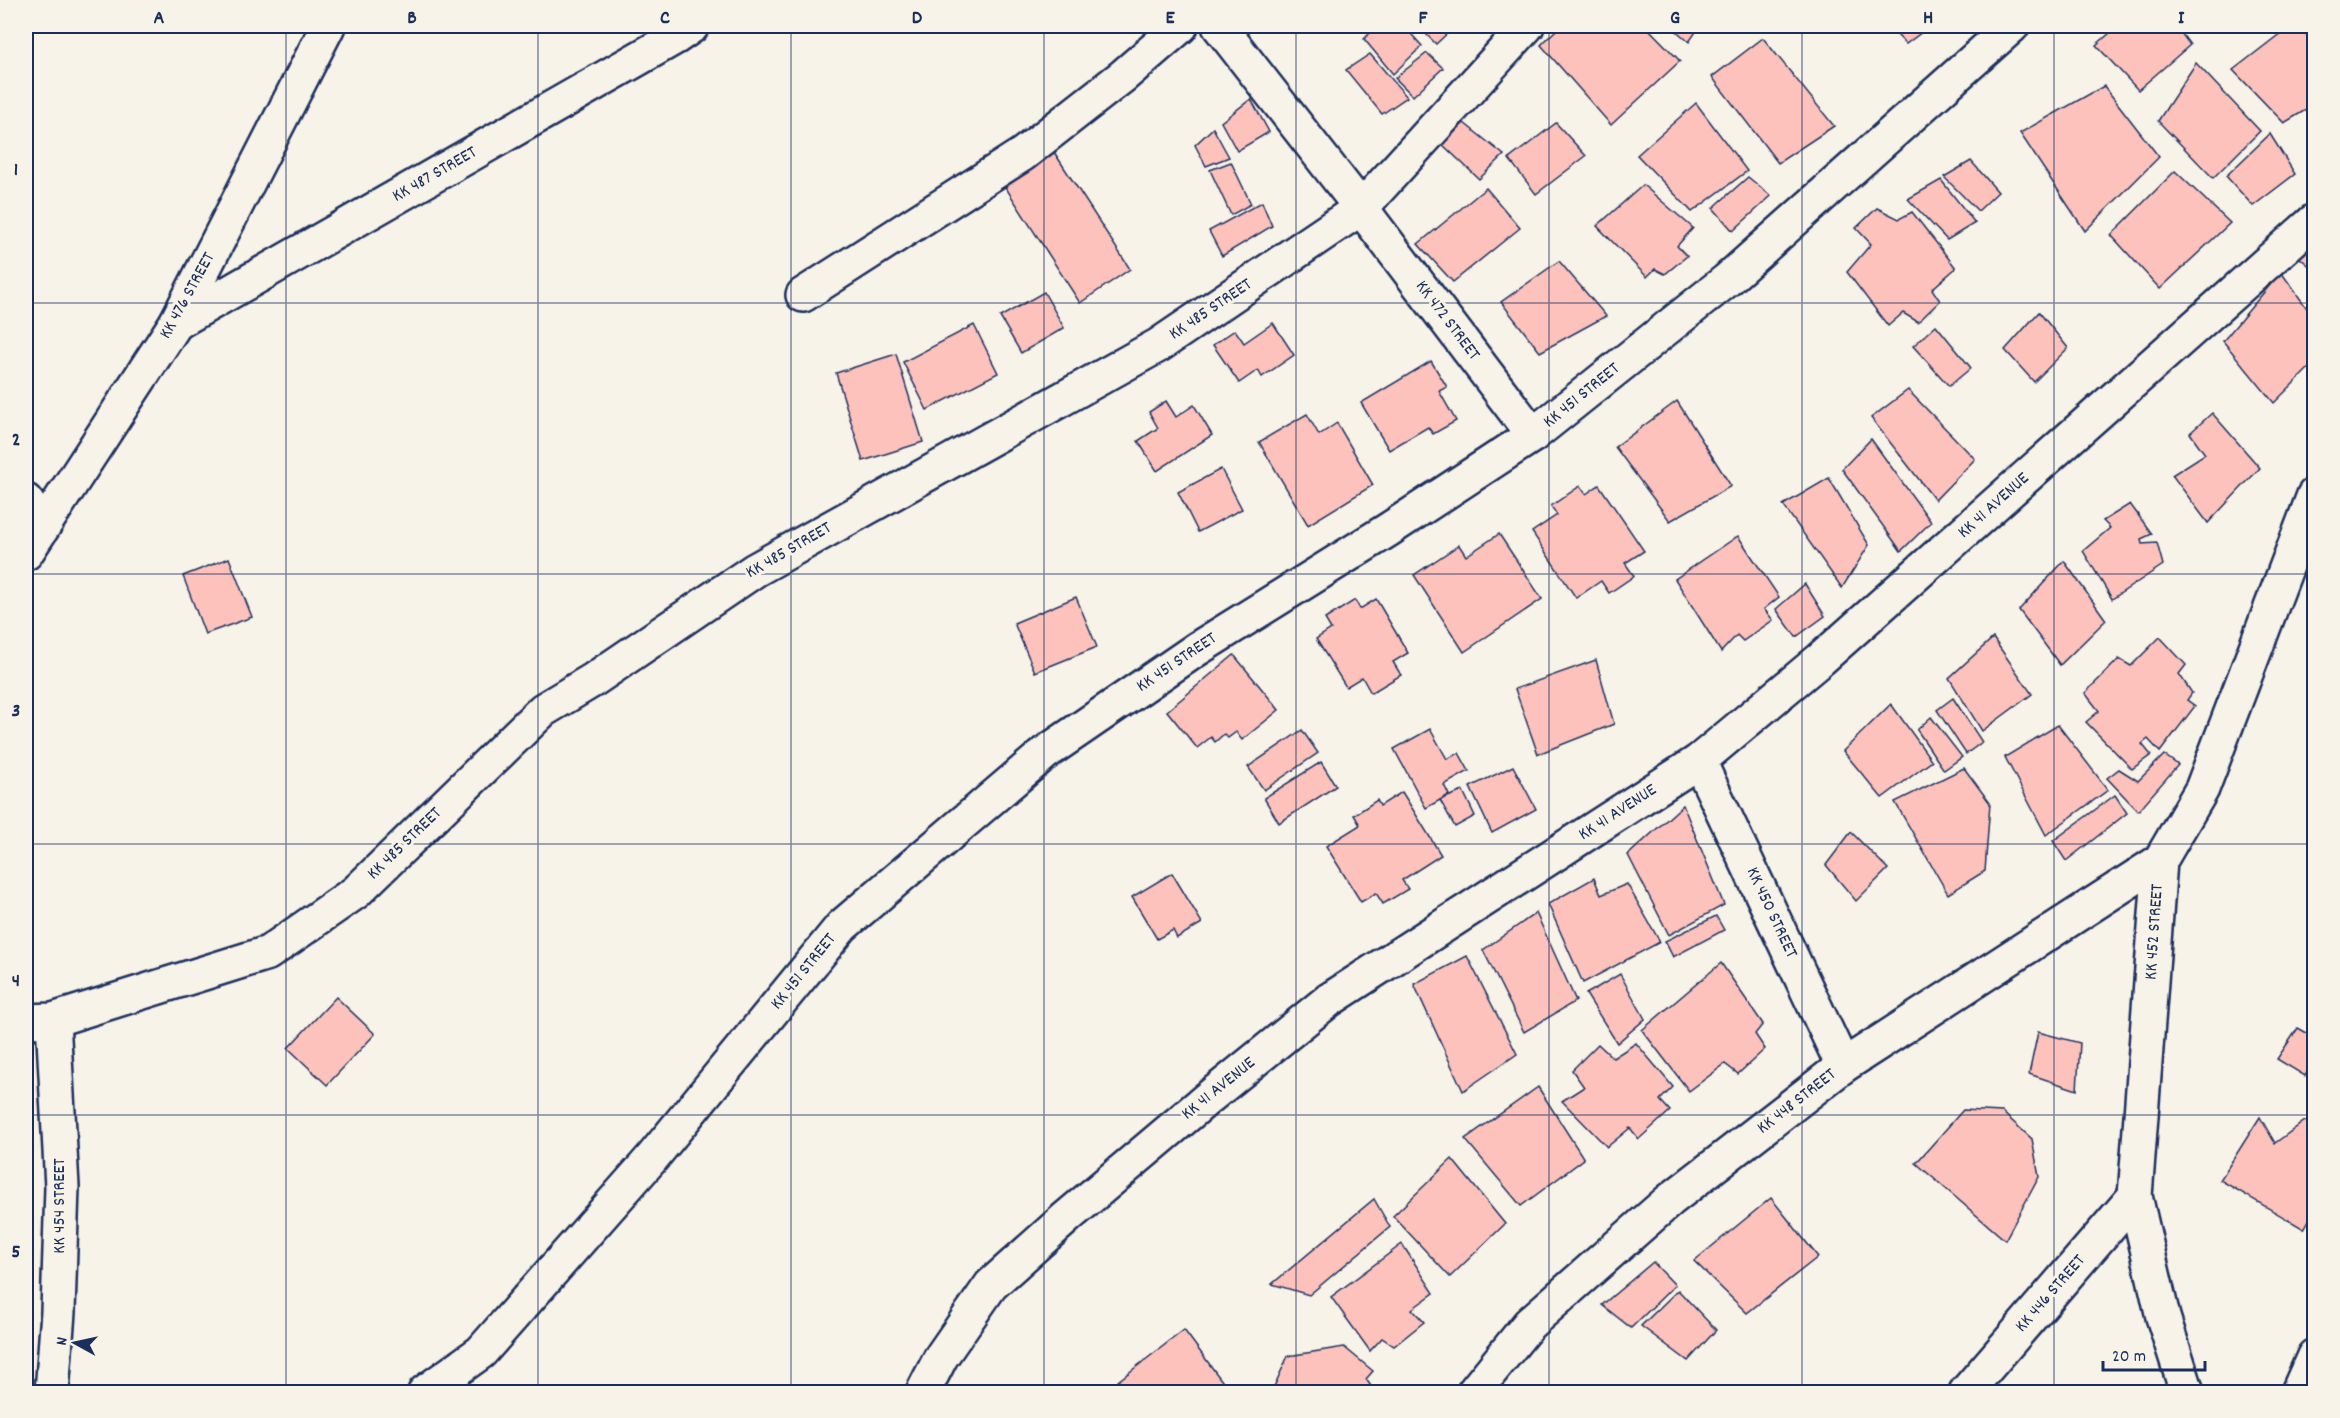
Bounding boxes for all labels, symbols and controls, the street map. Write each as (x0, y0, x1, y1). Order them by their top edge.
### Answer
text: A (154, 5, 165, 33)
text: B (407, 5, 417, 33)
text: C (660, 5, 670, 33)
text: D (912, 5, 923, 33)
text: E (1165, 5, 1175, 33)
text: F (1419, 5, 1429, 33)
text: G (1670, 5, 1680, 33)
text: H (1923, 5, 1933, 33)
text: I (2178, 5, 2185, 33)
street label: KK 487 STREET (388, 141, 482, 209)
text: 1 (14, 157, 18, 185)
street label: KK 476 STREET (154, 248, 222, 344)
street label: KK 485 STREET (1164, 273, 1258, 347)
street label: KK 472 STREET (1409, 276, 1485, 366)
street label: KK 451 STREET (1538, 357, 1626, 435)
text: 2 (12, 427, 20, 455)
street label: KK 41 AVENUE (1953, 467, 2035, 545)
street label: KK 485 STREET (741, 516, 837, 586)
street label: KK 451 STREET (1132, 627, 1222, 699)
text: 3 (12, 698, 20, 726)
street label: KK 41 AVENUE (1574, 778, 1662, 848)
street label: KK 485 STREET (362, 802, 448, 886)
street label: KK 450 STREET (1739, 863, 1803, 963)
street label: KK 452 STREET (2139, 883, 2171, 981)
street label: KK 451 STREET (765, 928, 843, 1016)
text: 4 (12, 968, 20, 996)
street label: KK 41 AVENUE (1177, 1051, 1261, 1127)
street label: KK 448 STREET (1752, 1063, 1842, 1141)
street label: KK 454 STREET (48, 1158, 73, 1254)
text: 5 (11, 1239, 21, 1267)
street label: KK 446 STREET (2010, 1250, 2092, 1338)
north arrow (45, 1313, 105, 1373)
scale bar (2103, 1334, 2205, 1372)
text: N (51, 1336, 75, 1347)
text: 20 m (2112, 1345, 2146, 1370)

